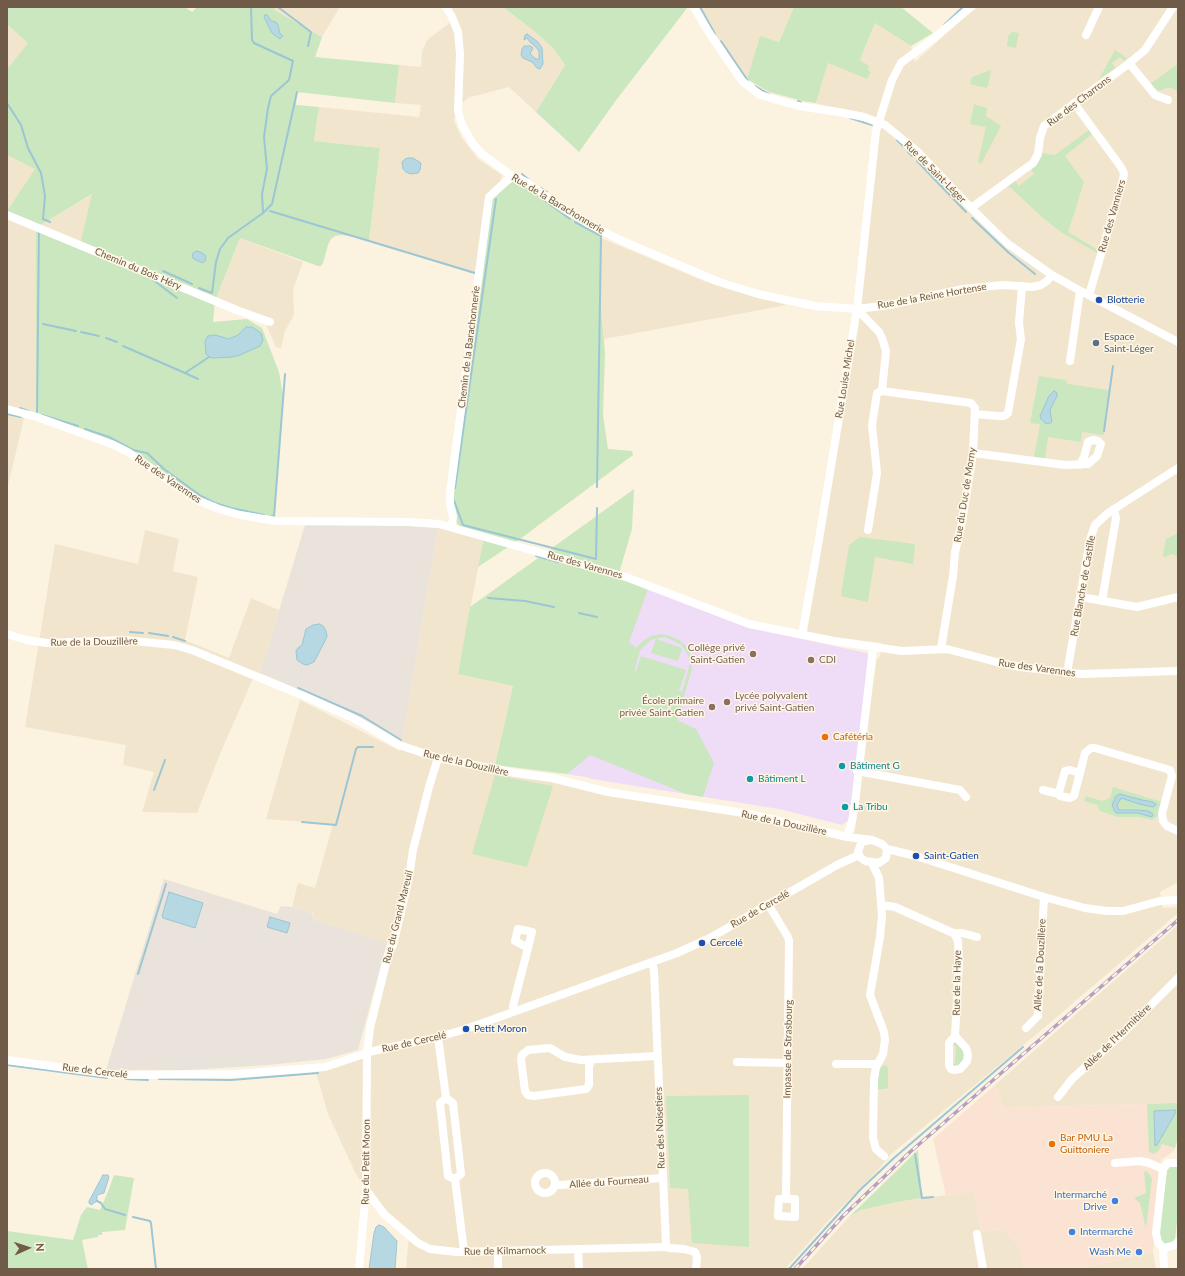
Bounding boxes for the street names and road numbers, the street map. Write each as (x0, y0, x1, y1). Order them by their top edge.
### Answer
street label: Rue des Charrons (1045, 73, 1113, 129)
street label: Rue de Saint-Léger (902, 139, 968, 205)
street label: Rue de la Barachonnerie (509, 171, 607, 237)
street label: Rue des Vanniers (1096, 178, 1128, 254)
street label: Chemin du Bois Héry (93, 245, 183, 293)
street label: Rue de la Reine Hortense (876, 280, 988, 312)
street label: Chemin de la Barachonnerie (456, 285, 482, 409)
street label: Rue Louise Michel (833, 339, 857, 419)
street label: Rue du Duc de Morny (952, 447, 978, 543)
street label: Rue des Varennes (132, 452, 204, 506)
street label: Rue Blanche de Castille (1068, 534, 1098, 638)
street label: Rue des Varennes (546, 549, 624, 581)
street label: Rue de la Douzillère (50, 635, 138, 649)
street label: Rue des Varennes (998, 657, 1076, 679)
street label: Rue de la Douzillère (422, 747, 510, 779)
street label: Rue de la Douzillère (740, 808, 828, 838)
street label: Rue du Grand Mareuil (381, 869, 415, 965)
street label: Rue de Cercelé (729, 887, 791, 931)
street label: Allée de la Douzillère (1032, 919, 1048, 1011)
street label: Rue de la Haye (950, 950, 964, 1016)
street label: Impasse de Strasbourg (781, 1000, 795, 1098)
street label: Allée de l'Hermitière (1081, 1002, 1153, 1072)
street label: Rue de Cercelé (381, 1029, 447, 1055)
street label: Rue de Cercelé (62, 1061, 128, 1081)
street label: Rue des Noisetiers (653, 1087, 667, 1169)
street label: Rue du Petit Moron (359, 1119, 373, 1205)
street label: Allée du Fourneau (569, 1173, 649, 1191)
street label: Rue de Kilmarnock (464, 1244, 546, 1258)

